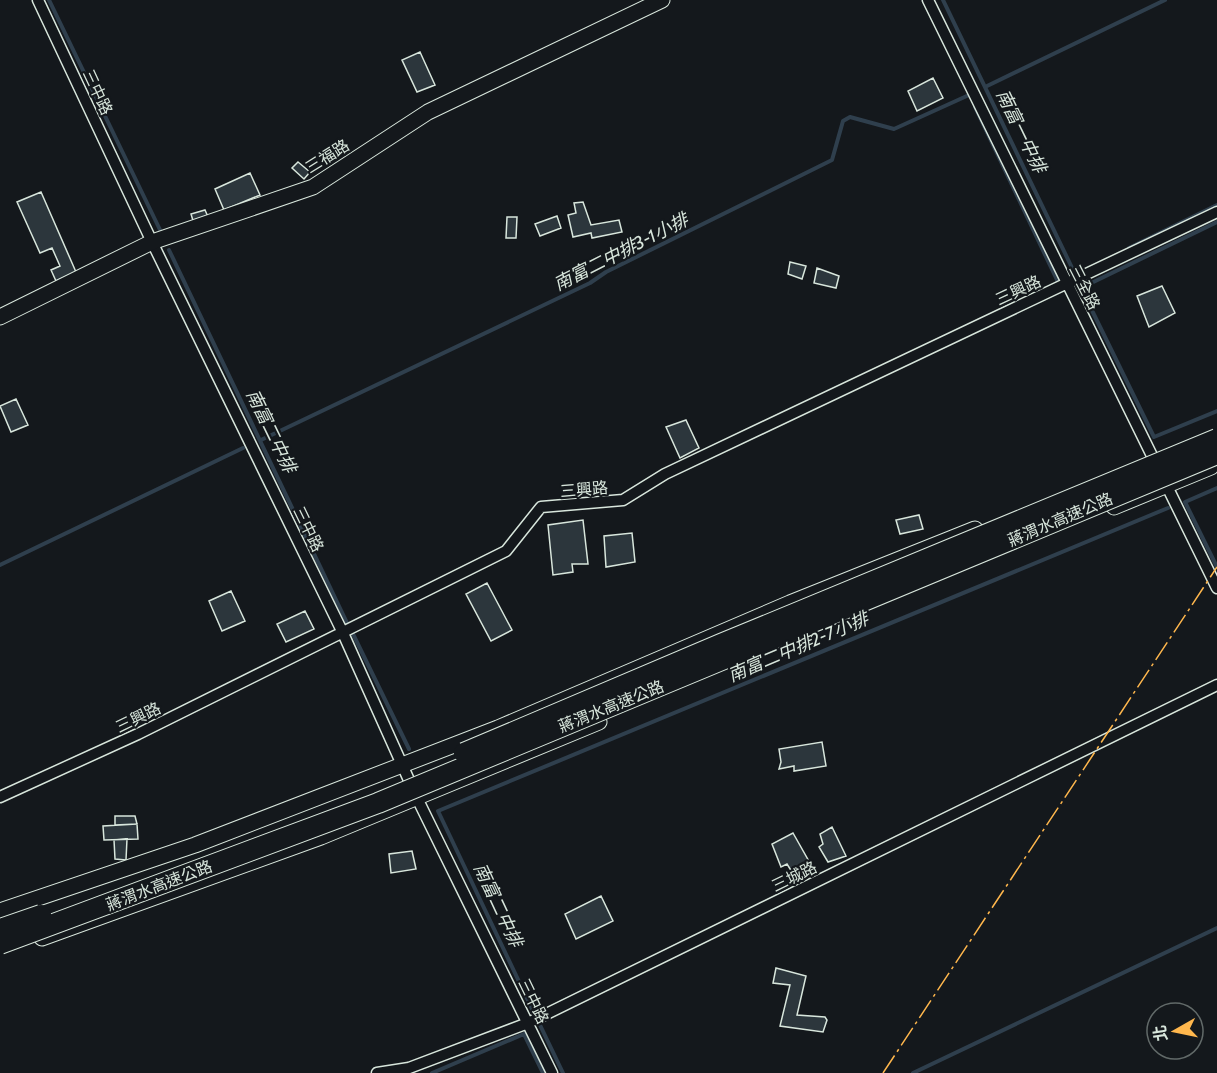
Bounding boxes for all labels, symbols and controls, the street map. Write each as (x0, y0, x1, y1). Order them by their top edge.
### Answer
street label: 三中路 (79, 66, 116, 118)
water label: 南富一中排 (991, 86, 1051, 178)
street label: 三福路 (302, 136, 353, 177)
water label: 南富二中排3-1小排 (550, 208, 694, 295)
street label: 三全路 (1065, 262, 1104, 313)
street label: 三興路 (992, 272, 1044, 309)
water label: 南富二中排 (241, 386, 301, 478)
street label: 三興路 (559, 478, 609, 501)
street label: 蔣渭水高速公路 (1005, 489, 1115, 550)
street label: 三中路 (289, 503, 328, 555)
water label: 南富二中排2-7小排 (724, 607, 873, 687)
street label: 蔣渭水高速公路 (556, 677, 667, 736)
street label: 三興路 (112, 698, 164, 737)
street label: 蔣渭水高速公路 (103, 857, 215, 914)
street label: 三城路 (768, 857, 820, 896)
water label: 南富二中排 (469, 860, 528, 952)
street label: 三中路 (514, 975, 553, 1027)
north arrow (1145, 1001, 1205, 1061)
text: 北 (1150, 1024, 1171, 1043)

